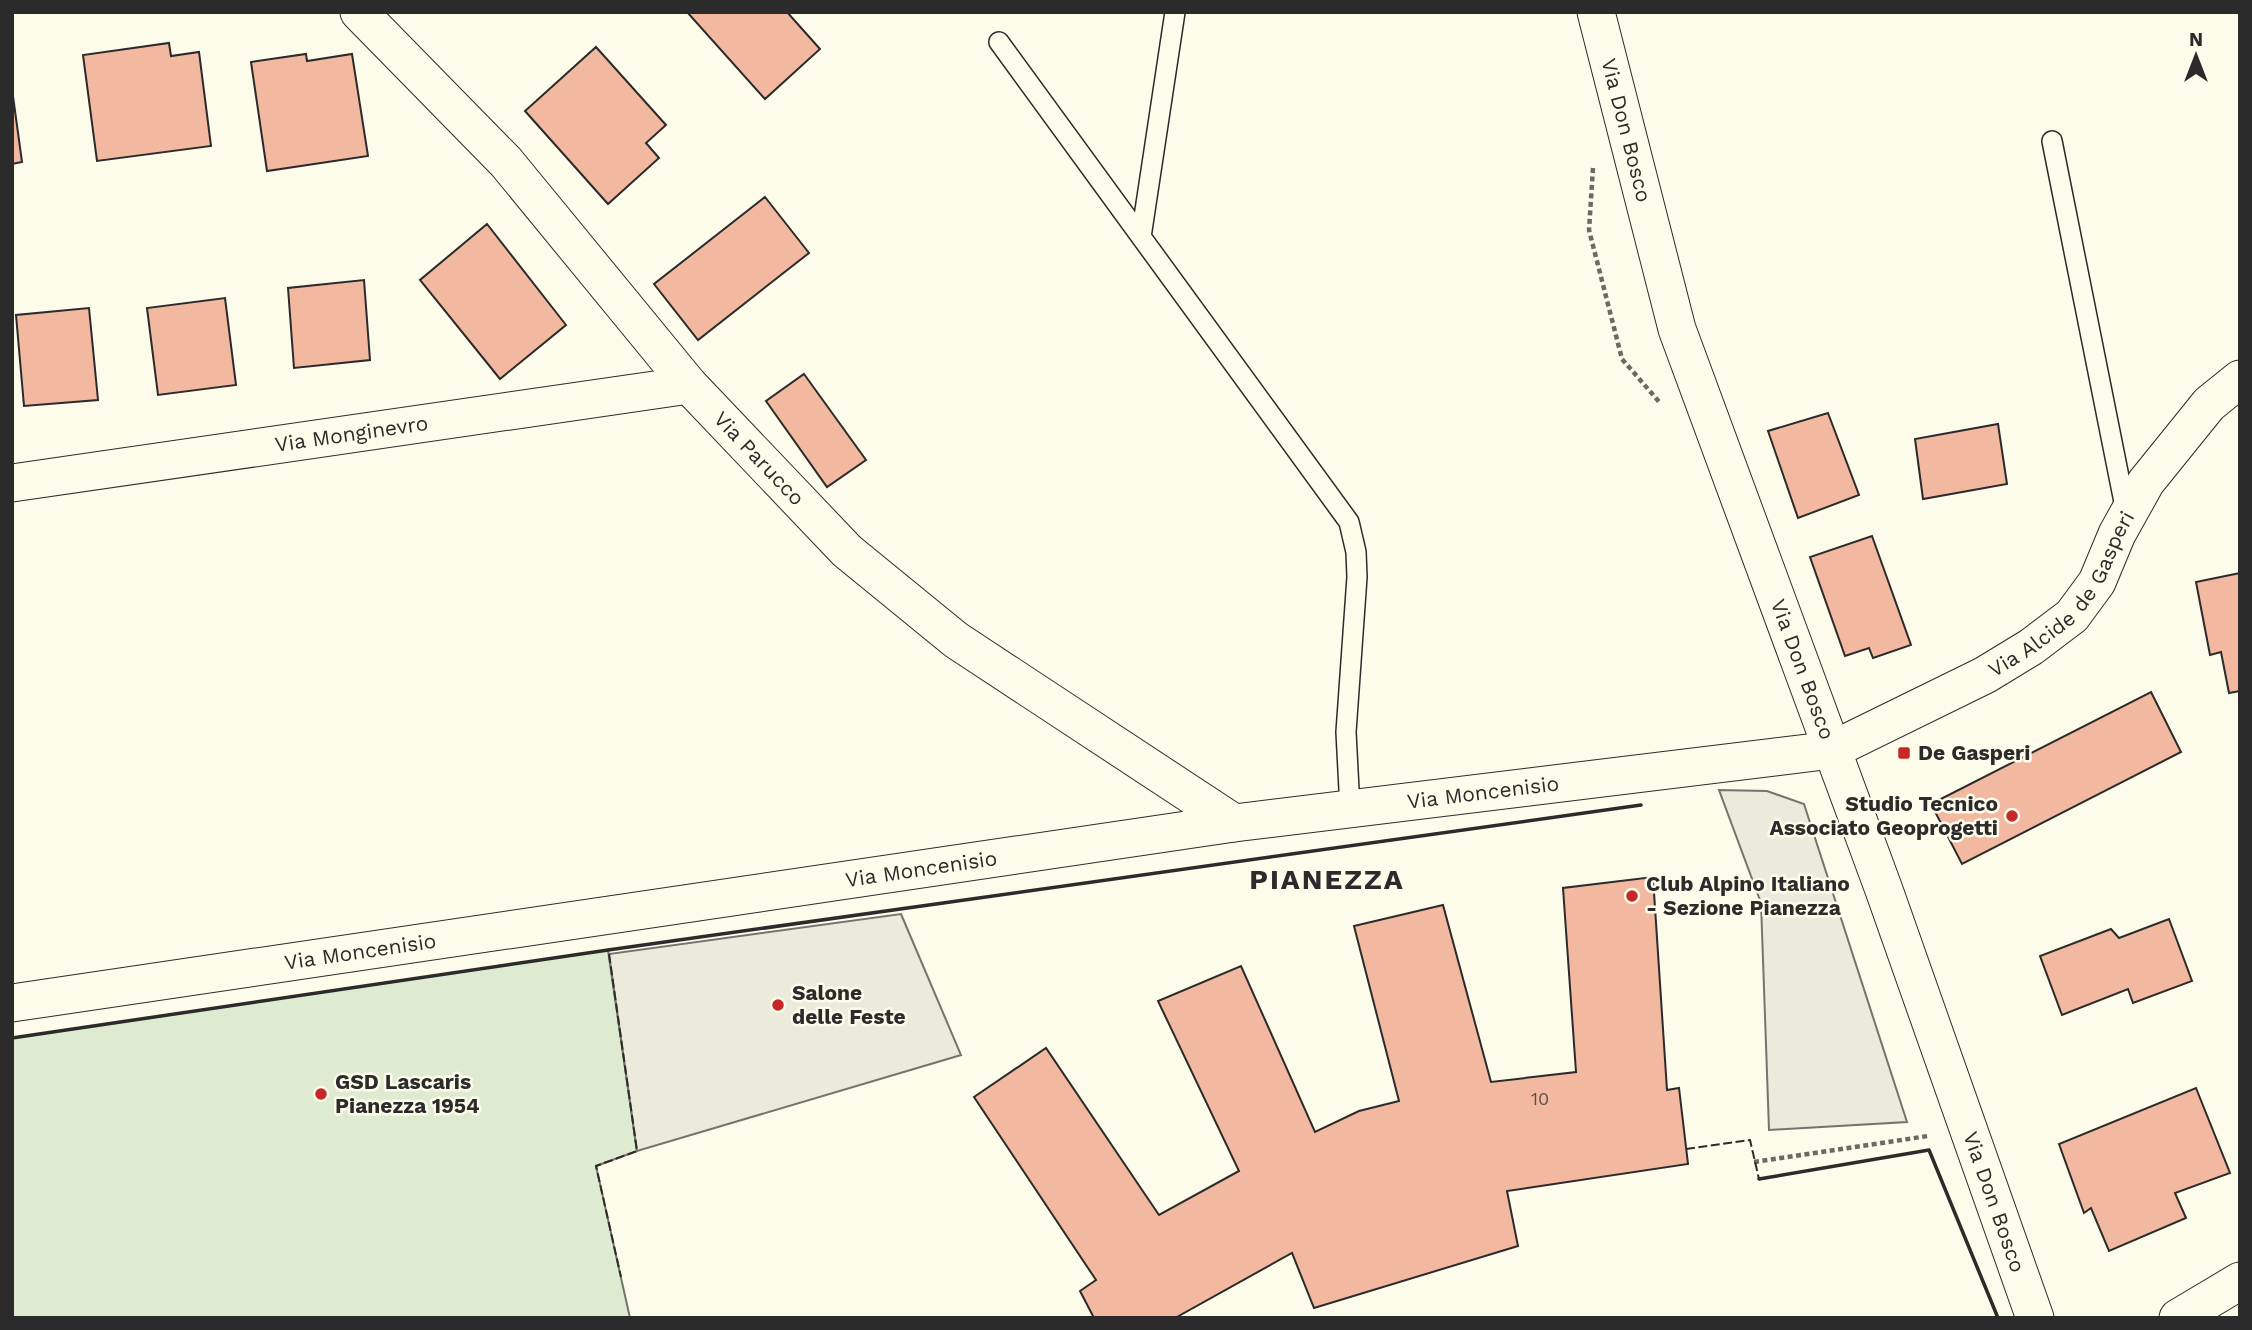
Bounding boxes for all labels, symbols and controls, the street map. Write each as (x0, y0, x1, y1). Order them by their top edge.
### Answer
north arrow (2161, 21, 2231, 91)
text: N (2189, 28, 2203, 51)
street label: Via Don Bosco (1596, 56, 1657, 205)
street label: Via Parucco (709, 406, 810, 510)
street label: Via Monginevro (273, 410, 430, 457)
street label: Via Alcide de Gasperi (1984, 507, 2139, 682)
street label: Via Don Bosco (1766, 596, 1840, 743)
place label: De Gasperi (1918, 740, 2030, 765)
marker: De Gasperi (1896, 745, 1912, 761)
street label: Via Moncenisio (1405, 770, 1560, 814)
place label: Studio Tecnico Associato Geoprogetti (1769, 791, 1998, 840)
marker: Studio Tecnico Associato Geoprogetti (2004, 808, 2020, 824)
street label: Via Moncenisio (844, 845, 999, 892)
district label: PIANEZZA (1249, 863, 1405, 896)
place label: Club Alpino Italiano - Sezione Pianezza (1646, 871, 1850, 920)
marker: Club Alpino Italiano - Sezione Pianezza (1624, 888, 1640, 904)
street label: Via Moncenisio (283, 928, 438, 975)
place label: Salone delle Feste (792, 980, 906, 1029)
marker: Salone delle Feste (770, 997, 786, 1013)
place label: GSD Lascaris Pianezza 1954 (335, 1069, 480, 1118)
marker: GSD Lascaris Pianezza 1954 (313, 1086, 329, 1102)
house number: 10 (1531, 1088, 1549, 1109)
street label: Via Don Bosco (1958, 1128, 2031, 1276)

